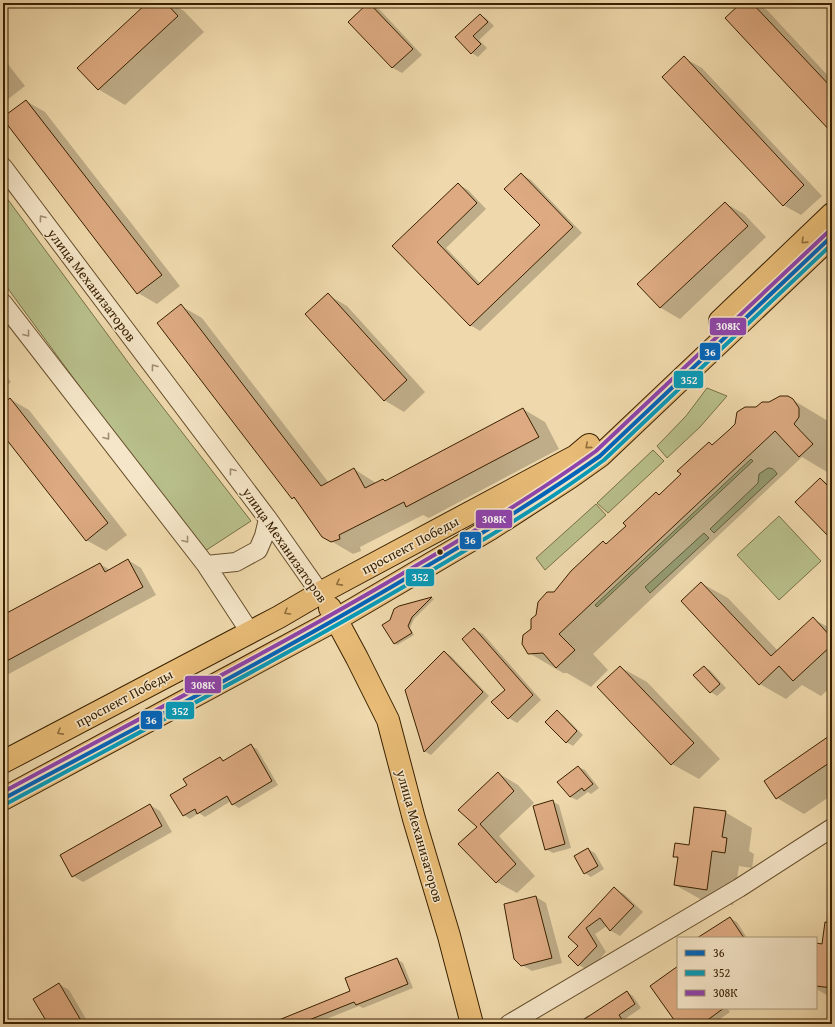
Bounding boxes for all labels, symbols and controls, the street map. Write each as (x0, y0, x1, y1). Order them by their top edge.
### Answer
one-way arrow (39, 216, 46, 223)
street label: улица Механизаторов (42, 224, 141, 346)
one-way arrow (801, 236, 809, 244)
line badge: 308К (709, 317, 747, 336)
text: 308К (716, 318, 741, 334)
one-way arrow (22, 330, 29, 337)
line badge: 36 (699, 342, 721, 361)
text: 36 (704, 344, 716, 360)
one-way arrow (151, 364, 158, 371)
line badge: 352 (673, 370, 704, 389)
text: 352 (680, 372, 698, 388)
one-way arrow (102, 433, 109, 440)
one-way arrow (585, 442, 592, 449)
one-way arrow (229, 468, 237, 475)
street label: улица Механизаторов (237, 482, 333, 607)
line badge: 308К (475, 509, 513, 529)
street label: проспект Победы (358, 511, 462, 579)
text: 308К (482, 511, 507, 527)
line badge: 36 (459, 531, 482, 550)
text: 36 (464, 532, 476, 548)
one-way arrow (182, 535, 189, 542)
unlabelled marker (435, 547, 445, 557)
line badge: 352 (405, 568, 435, 587)
text: 352 (411, 569, 429, 585)
one-way arrow (336, 579, 344, 586)
one-way arrow (284, 608, 291, 615)
street label: проспект Победы (72, 664, 176, 732)
line badge: 308К (184, 675, 222, 694)
text: 308К (191, 677, 216, 693)
line badge: 352 (165, 701, 195, 720)
text: 352 (171, 703, 189, 719)
line badge: 36 (140, 710, 163, 730)
text: 36 (145, 712, 157, 728)
one-way arrow (57, 727, 64, 735)
street label: улица Механизаторов (391, 767, 449, 905)
legend (677, 937, 817, 1009)
text: 36 (713, 944, 725, 961)
text: 352 (713, 964, 731, 981)
text: 308К (713, 984, 738, 1001)

